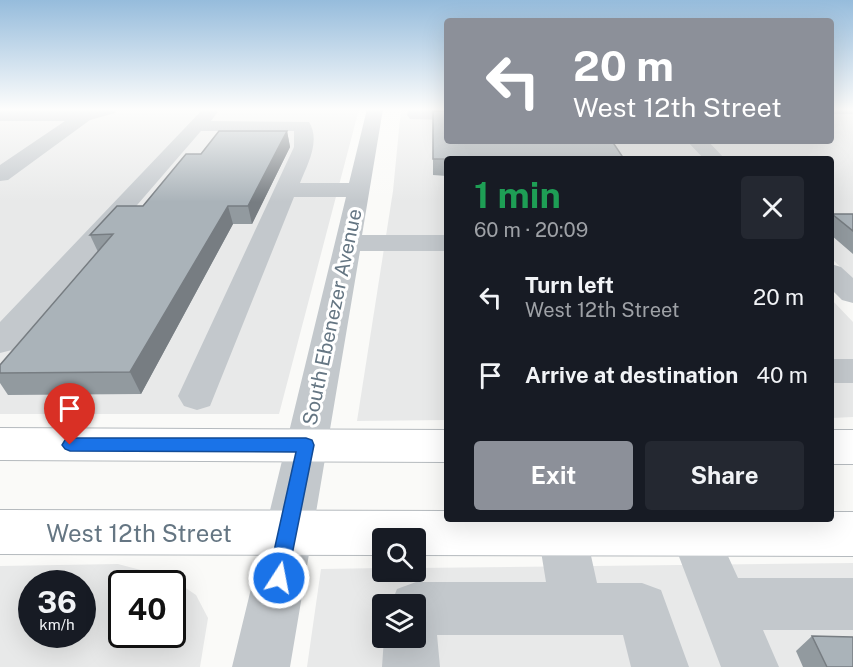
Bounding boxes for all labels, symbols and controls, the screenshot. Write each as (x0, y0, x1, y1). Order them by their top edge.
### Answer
text: 20 m (573, 41, 674, 90)
icon: left (474, 42, 552, 120)
text: West 12th Street (573, 91, 782, 123)
text: 1 min (474, 174, 561, 216)
button: close (741, 176, 804, 239)
street label: South Ebenezer Avenue (297, 207, 367, 427)
text: 60 m · 20:09 (474, 218, 588, 242)
text: Turn left (525, 272, 614, 298)
icon: left (474, 281, 507, 314)
text: 20 m (753, 284, 804, 310)
text: West 12th Street (525, 298, 680, 322)
icon: arrive (474, 359, 507, 392)
text: Arrive at destination (525, 362, 738, 388)
text: 40 m (756, 362, 808, 388)
pin (44, 383, 95, 445)
icon: arrive (53, 392, 86, 425)
button: Exit (474, 441, 633, 510)
button: Share (645, 441, 804, 510)
street label: West 12th Street (46, 519, 232, 547)
map controls (372, 528, 426, 648)
button: search (372, 528, 426, 582)
position arrow (247, 546, 311, 610)
speed limit sign: 40 (108, 570, 186, 648)
text: 36 (37, 584, 77, 620)
button: layers (372, 594, 426, 648)
text: km/h (39, 616, 75, 633)

